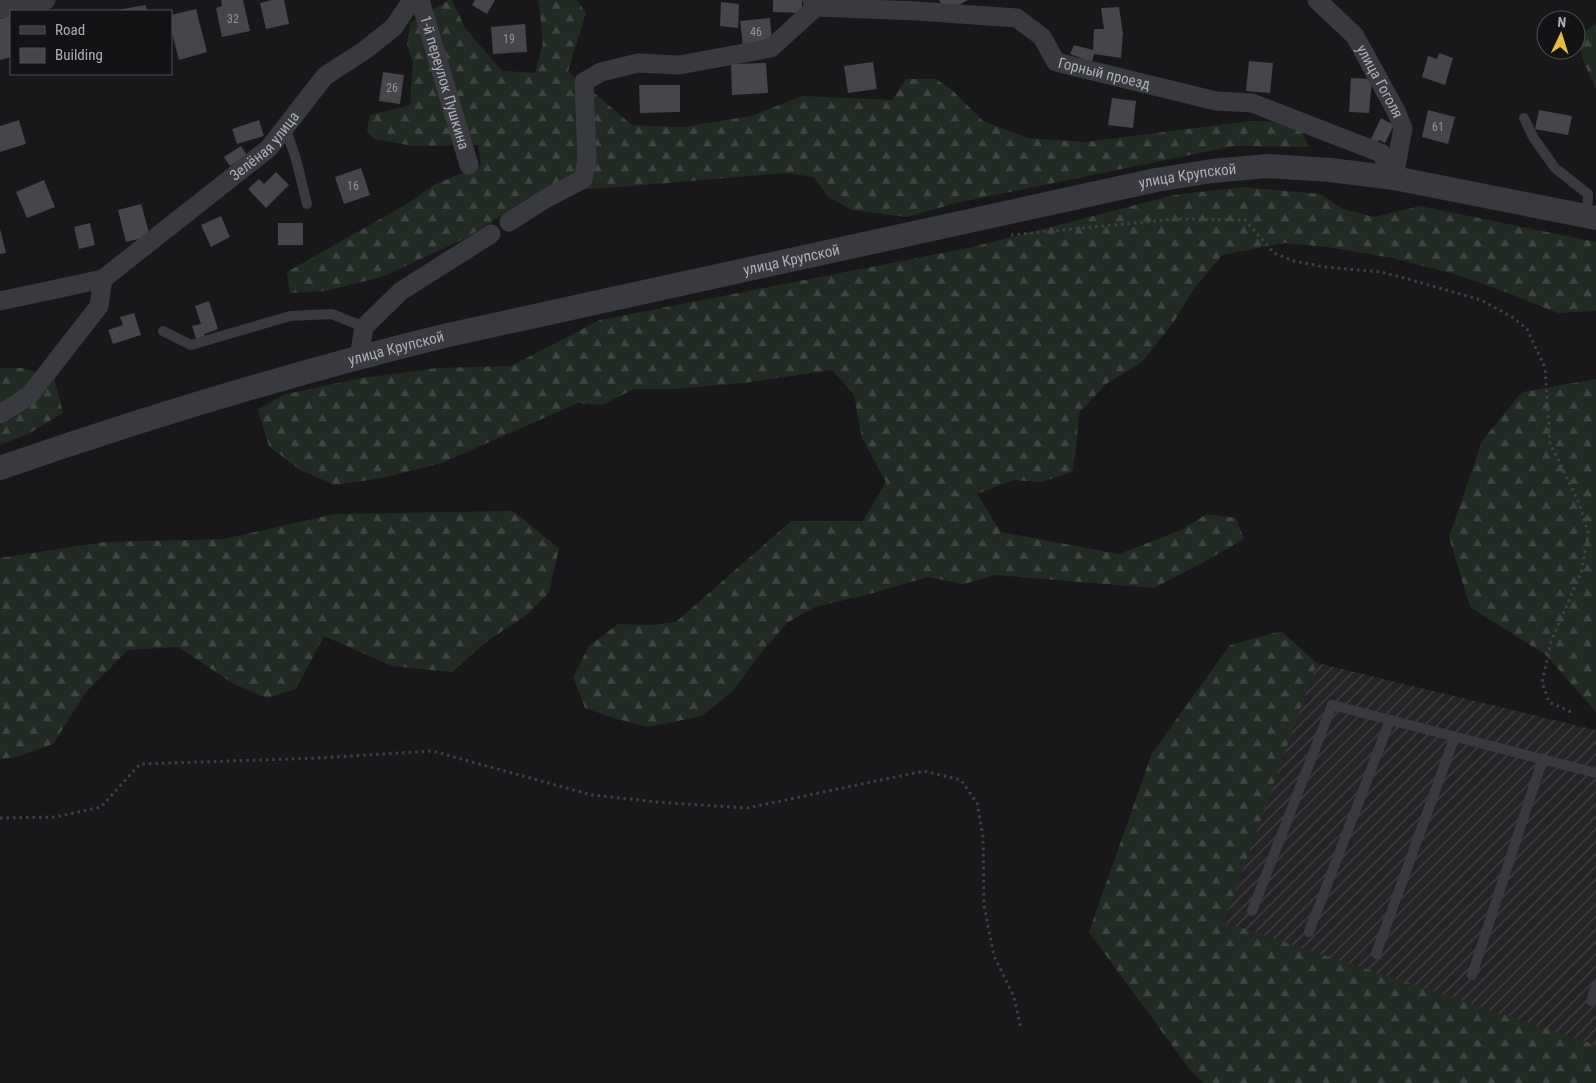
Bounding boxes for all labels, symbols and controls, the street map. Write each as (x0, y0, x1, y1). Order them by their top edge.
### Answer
legend (10, 10, 172, 75)
north arrow (1536, 10, 1586, 60)
house number: 32 (227, 12, 239, 26)
street label: 1-й переулок Пушкина (416, 13, 473, 152)
text: N (1557, 14, 1567, 30)
text: Road (55, 21, 85, 39)
house number: 46 (750, 25, 762, 39)
house number: 19 (503, 32, 515, 46)
street label: улица Гоголя (1352, 41, 1407, 121)
text: Building (55, 46, 103, 64)
street label: Горный проезд (1056, 54, 1152, 94)
house number: 26 (386, 81, 398, 95)
street label: Зелёная улица (226, 108, 303, 185)
house number: 61 (1432, 120, 1444, 134)
street label: улица Крупской (1137, 160, 1237, 193)
house number: 16 (347, 179, 359, 193)
street label: улица Крупской (741, 241, 841, 279)
street label: улица Крупской (346, 327, 446, 369)

